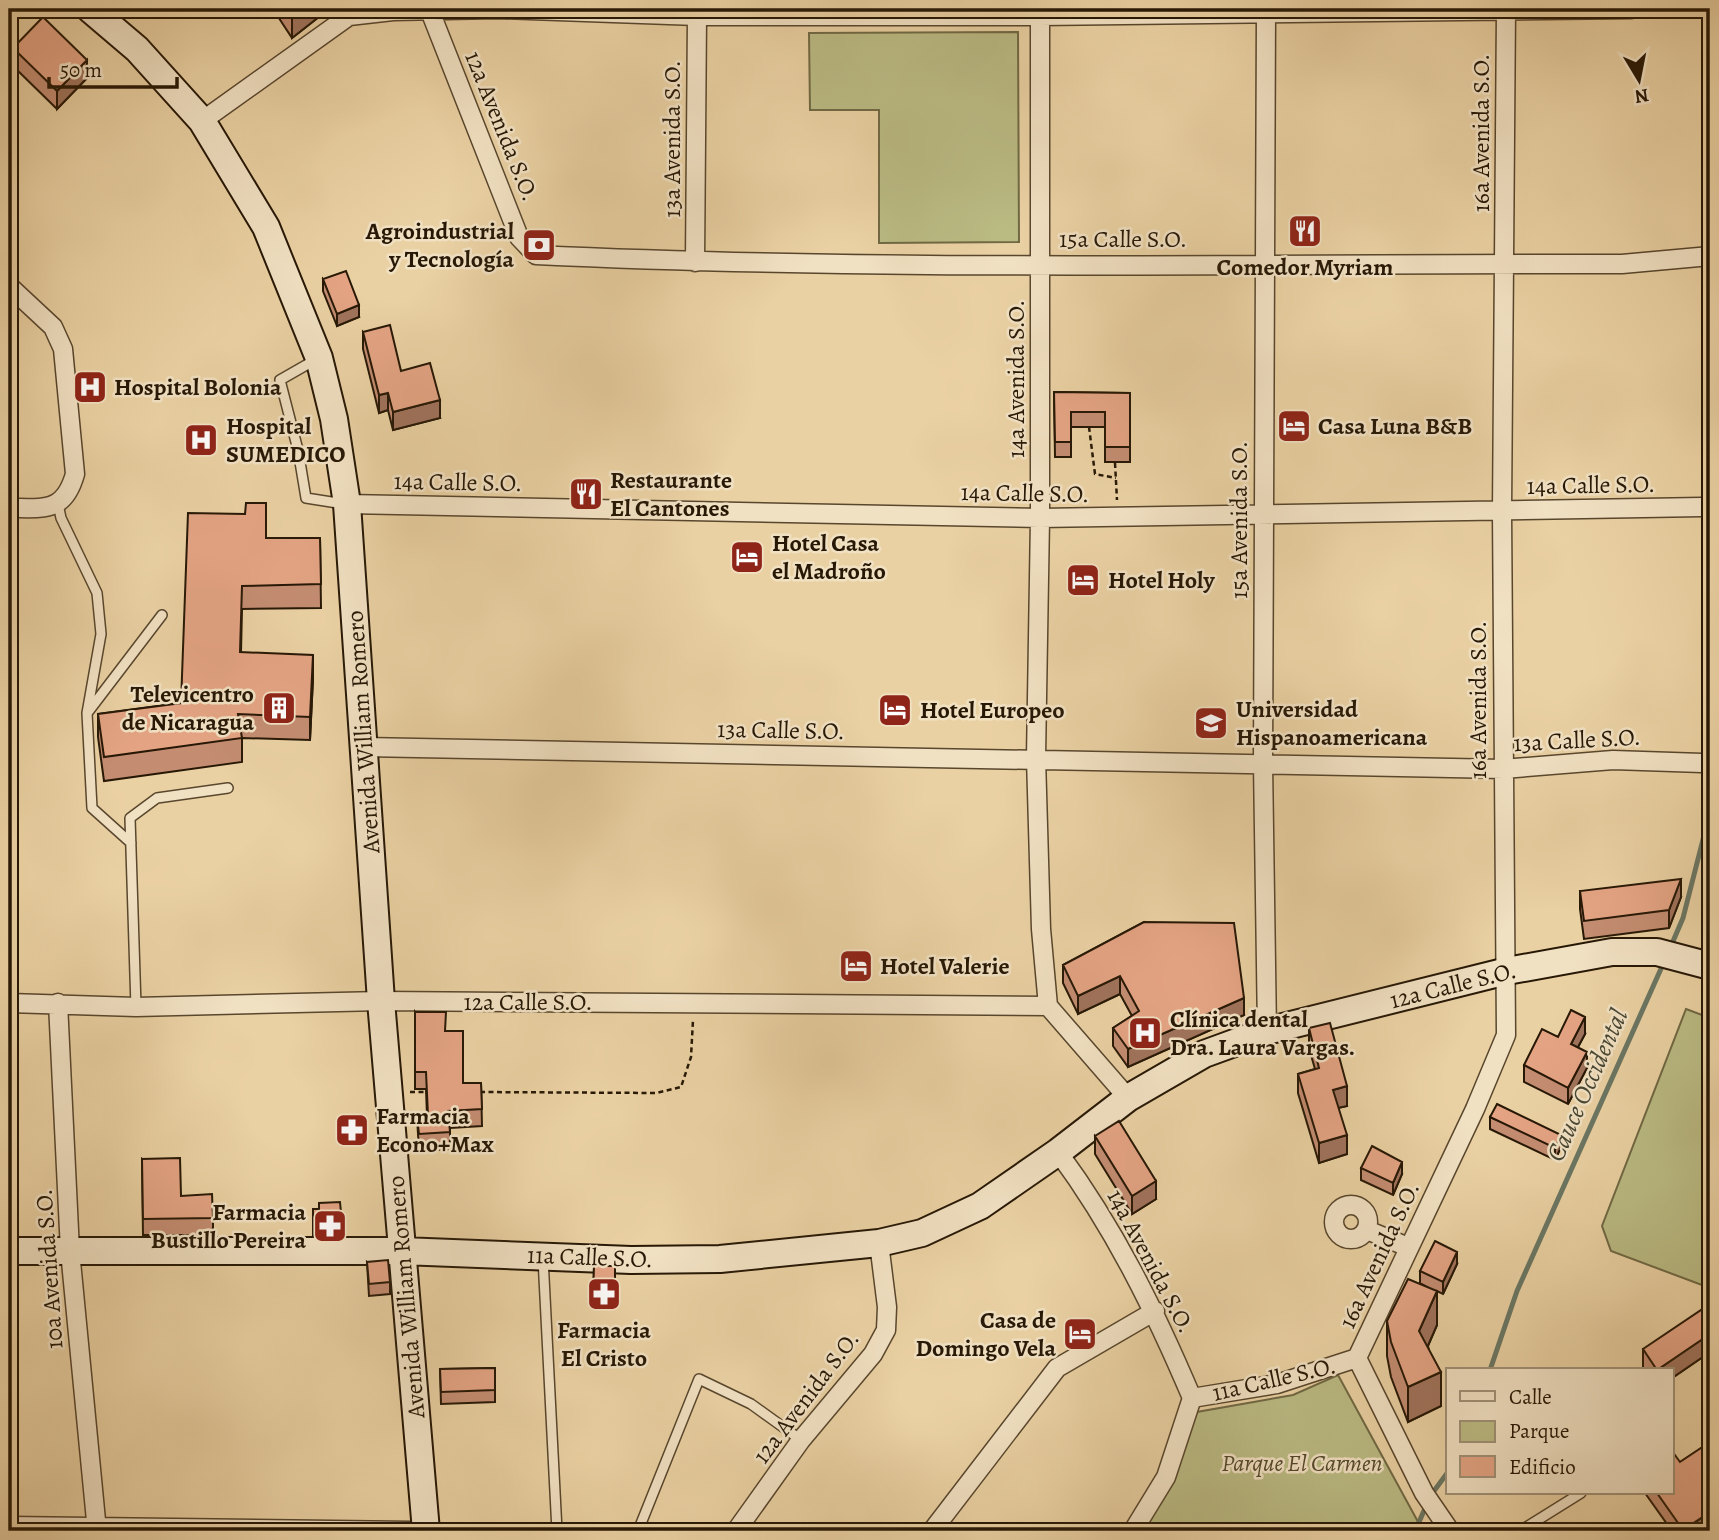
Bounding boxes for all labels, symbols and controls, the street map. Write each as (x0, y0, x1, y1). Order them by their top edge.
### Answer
scale bar (49, 46, 177, 90)
street label: 12a Avenida S.O. (457, 46, 547, 206)
north arrow (1604, 46, 1674, 116)
street label: 16a Avenida S.O. (1465, 54, 1497, 212)
text: 50 m (60, 56, 102, 84)
street label: 13a Avenida S.O. (656, 60, 688, 218)
text: N (1633, 82, 1651, 110)
restaurant icon: Comedor Myriam (1286, 212, 1324, 250)
place label: Agroindustrial y Tecnología (365, 215, 515, 275)
street label: 15a Calle S.O. (1059, 223, 1187, 255)
bank icon: Agroindustrial y Tecnología (520, 226, 558, 264)
place label: Comedor Myriam (1217, 251, 1393, 283)
street label: 14a Avenida S.O. (1000, 300, 1032, 458)
hospital icon: Hospital Bolonia (71, 368, 109, 406)
place label: Hospital Bolonia (114, 371, 282, 403)
hotel icon: Casa Luna B&B (1275, 407, 1313, 445)
place label: Hospital SUMEDICO (226, 410, 345, 470)
place label: Casa Luna B&B (1318, 410, 1472, 442)
hospital icon: Hospital SUMEDICO (182, 421, 220, 459)
street label: 15a Avenida S.O. (1223, 441, 1255, 599)
place label: Restaurante El Cantones (610, 464, 732, 524)
street label: 14a Calle S.O. (393, 465, 523, 499)
street label: 14a Calle S.O. (1526, 468, 1656, 502)
restaurant icon: Restaurante El Cantones (567, 475, 605, 513)
street label: 14a Calle S.O. (960, 476, 1090, 510)
place label: Hotel Casa el Madroño (772, 527, 886, 587)
hotel icon: Hotel Casa el Madroño (728, 538, 766, 576)
hotel icon: Hotel Holy (1064, 561, 1102, 599)
place label: Hotel Holy (1108, 564, 1215, 596)
street label: Avenida William Romero (339, 609, 388, 856)
street label: 16a Avenida S.O. (1462, 621, 1494, 779)
place label: Televicentro de Nicaragua (122, 678, 254, 738)
building icon: Televicentro de Nicaragua (260, 689, 298, 727)
hotel icon: Hotel Europeo (876, 691, 914, 729)
place label: Universidad Hispanoamericana (1236, 693, 1428, 753)
place label: Hotel Europeo (920, 694, 1065, 726)
school or university icon: Universidad Hispanoamericana (1192, 704, 1230, 742)
street label: 13a Calle S.O. (717, 713, 845, 747)
street label: 13a Calle S.O. (1512, 721, 1642, 759)
hotel icon: Hotel Valerie (837, 947, 875, 985)
place label: Hotel Valerie (880, 950, 1010, 982)
street label: 12a Calle S.O. (1386, 954, 1520, 1016)
street label: 12a Calle S.O. (463, 986, 593, 1018)
place label: Clínica dental Dra. Laura Vargas. (1170, 1003, 1355, 1063)
water label: Cauce Occidental (1538, 1003, 1636, 1167)
hospital icon: Clínica dental Dra. Laura Vargas. (1126, 1014, 1164, 1052)
place label: Farmacia Econo+Max (376, 1100, 494, 1160)
pharmacy icon: Farmacia Econo+Max (333, 1111, 371, 1149)
street label: Avenida William Romero (379, 1174, 433, 1421)
street label: 16a Avenida S.O. (1331, 1176, 1427, 1334)
street label: 14a Avenida S.O. (1100, 1184, 1202, 1338)
street label: 10a Avenida S.O. (27, 1188, 71, 1350)
place label: Farmacia Bustillo Pereira (151, 1196, 306, 1256)
pharmacy icon: Farmacia Bustillo Pereira (311, 1207, 349, 1245)
street label: 11a Calle S.O. (527, 1239, 653, 1275)
pharmacy icon: Farmacia El Cristo (585, 1275, 623, 1313)
place label: Casa de Domingo Vela (916, 1304, 1056, 1364)
place label: Farmacia El Cristo (557, 1314, 651, 1374)
hotel icon: Casa de Domingo Vela (1061, 1315, 1099, 1353)
street label: 12a Avenida S.O. (745, 1324, 867, 1470)
street label: 11a Calle S.O. (1209, 1349, 1339, 1409)
legend (1446, 1368, 1674, 1494)
text: Calle (1509, 1383, 1552, 1411)
text: Parque (1509, 1417, 1569, 1445)
park label: Parque El Carmen (1222, 1447, 1383, 1479)
text: Edificio (1509, 1453, 1576, 1481)

